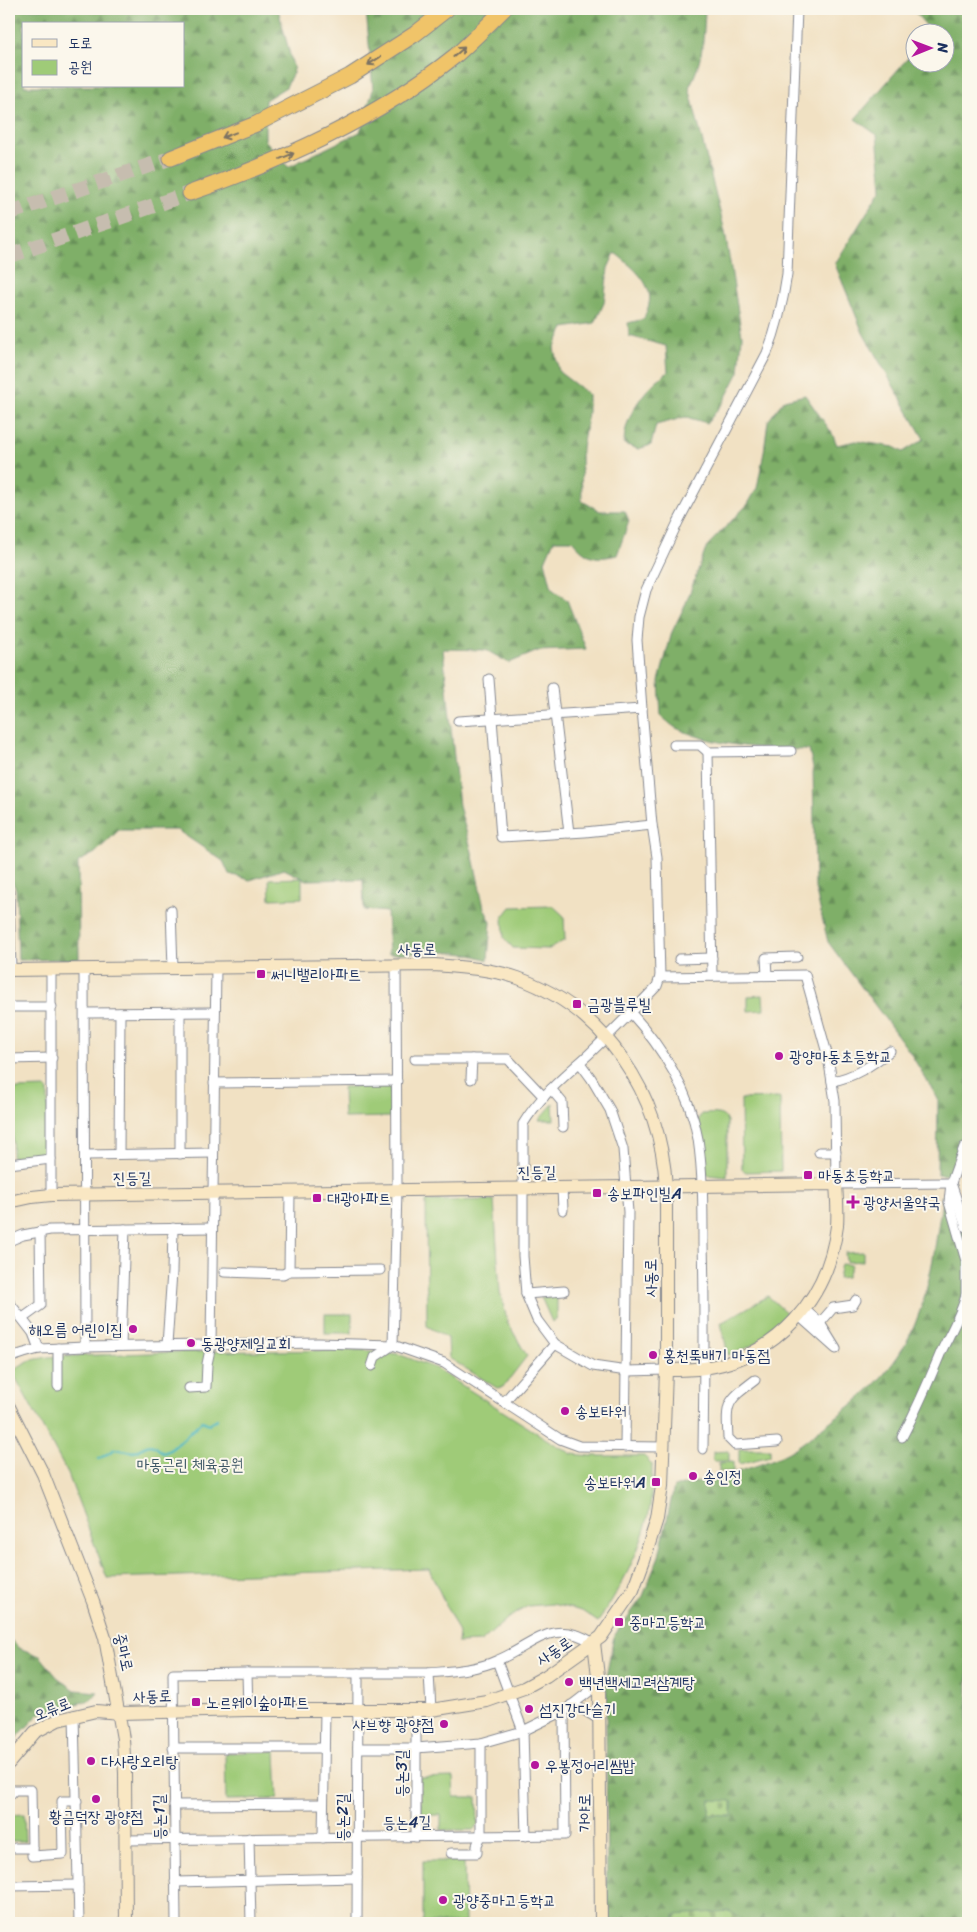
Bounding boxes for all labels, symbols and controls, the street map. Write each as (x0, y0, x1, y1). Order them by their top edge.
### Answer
legend (22, 22, 185, 88)
north arrow (904, 22, 954, 72)
text: 도로 (68, 30, 92, 56)
text: N (930, 42, 955, 53)
one-way arrow (452, 46, 465, 57)
text: 공원 (68, 54, 92, 80)
one-way arrow (367, 56, 381, 66)
one-way arrow (222, 131, 238, 140)
one-way arrow (279, 150, 294, 159)
street label: 사동로 (397, 934, 437, 964)
place label: 써니밸리아파트 (271, 960, 361, 989)
marker: 써니밸리아파트 (255, 968, 267, 980)
place label: 금광블루빌 (587, 990, 652, 1019)
marker: 금광블루빌 (571, 998, 583, 1010)
place label: 광양마동초등학교 (789, 1042, 892, 1071)
marker: 광양마동초등학교 (773, 1050, 785, 1062)
street label: 진등길 (517, 1157, 557, 1187)
place label: 마동초등학교 (818, 1161, 895, 1190)
street label: 진등길 (112, 1163, 152, 1193)
marker: 마동초등학교 (802, 1169, 814, 1181)
place label: 송보파인빌A (607, 1179, 682, 1208)
place label: 대광아파트 (327, 1184, 391, 1213)
marker: 송보파인빌A (591, 1187, 603, 1199)
place label: 광양서울약국 (863, 1188, 940, 1217)
marker: 대광아파트 (311, 1192, 323, 1204)
marker: 광양서울약국 (847, 1196, 859, 1208)
street label: 사동로 (636, 1259, 665, 1297)
place label: 해오름 어린이집 (29, 1315, 123, 1344)
marker: 해오름 어린이집 (127, 1323, 139, 1335)
place label: 동광양제일교회 (201, 1329, 291, 1358)
marker: 동광양제일교회 (185, 1337, 197, 1349)
place label: 홍천뚝배기 마동점 (663, 1341, 770, 1370)
marker: 홍천뚝배기 마동점 (647, 1349, 659, 1361)
place label: 송보타워 (575, 1397, 627, 1426)
marker: 송보타워 (559, 1405, 571, 1417)
park label: 마동근린 체육공원 (136, 1450, 244, 1479)
place label: 송인정 (703, 1462, 742, 1491)
place label: 송보타워A (584, 1468, 646, 1497)
marker: 송인정 (687, 1470, 699, 1482)
marker: 송보타워A (650, 1476, 662, 1488)
place label: 중마고등학교 (629, 1608, 706, 1637)
marker: 중마고등학교 (613, 1616, 625, 1628)
street label: 사동로 (530, 1628, 578, 1674)
street label: 중마로 (106, 1630, 142, 1674)
place label: 백년백세고려삼계탕 (579, 1668, 695, 1697)
marker: 백년백세고려삼계탕 (563, 1676, 575, 1688)
street label: 사동로 (132, 1681, 172, 1711)
street label: 오류로 (29, 1688, 75, 1730)
place label: 노르웨이숲아파트 (206, 1688, 309, 1717)
place label: 섬진강다슬기 (539, 1695, 616, 1724)
marker: 노르웨이숲아파트 (190, 1696, 202, 1708)
marker: 섬진강다슬기 (523, 1703, 535, 1715)
place label: 샤브향 광양점 (353, 1710, 434, 1739)
marker: 샤브향 광양점 (438, 1718, 450, 1730)
place label: 다사랑오리탕 (101, 1747, 178, 1776)
street label: 등논3길 (387, 1749, 416, 1797)
place label: 우봉정어리쌈밥 (545, 1751, 635, 1780)
marker: 다사랑오리탕 (85, 1755, 97, 1767)
marker: 우봉정어리쌈밥 (529, 1759, 541, 1771)
marker: 황금덕장 광양점 (90, 1793, 102, 1805)
street label: 등논2길 (328, 1793, 357, 1841)
street label: 등논1길 (144, 1794, 174, 1840)
street label: 가야로 (570, 1794, 599, 1832)
place label: 황금덕장 광양점 (49, 1802, 143, 1831)
street label: 등논4길 (382, 1807, 432, 1837)
place label: 광양중마고등학교 (453, 1886, 556, 1915)
marker: 광양중마고등학교 (437, 1894, 449, 1906)

